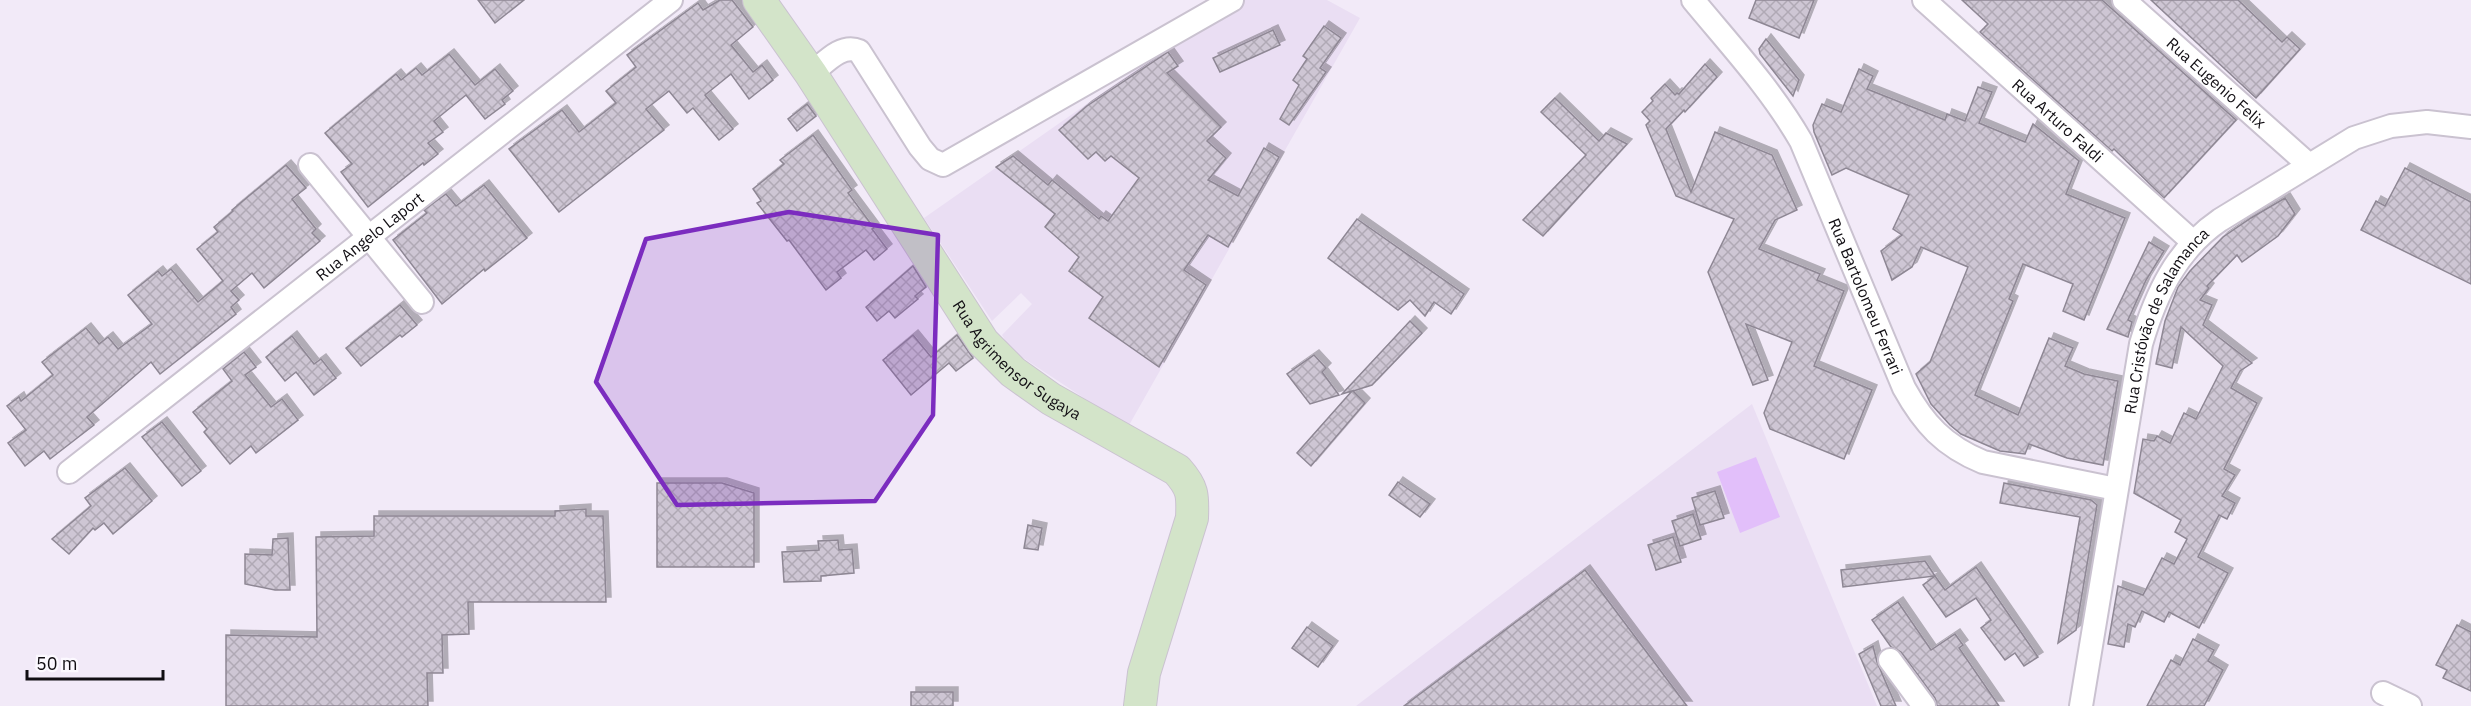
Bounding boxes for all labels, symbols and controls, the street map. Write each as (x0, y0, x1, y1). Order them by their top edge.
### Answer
street label: Rua Eugenio Felix (2163, 33, 2271, 132)
street label: Rua Arturo Faldi (2008, 74, 2107, 166)
street label: Rua Angelo Laport (312, 188, 428, 285)
street label: Rua Bartolomeu Ferrari (1824, 215, 1907, 377)
street label: Rua Cristóvão de Salamanca (2120, 223, 2213, 415)
street label: Rua Agrimensor Sugaya (949, 296, 1085, 424)
scale bar (27, 643, 164, 681)
text: 50 m (36, 652, 78, 675)

